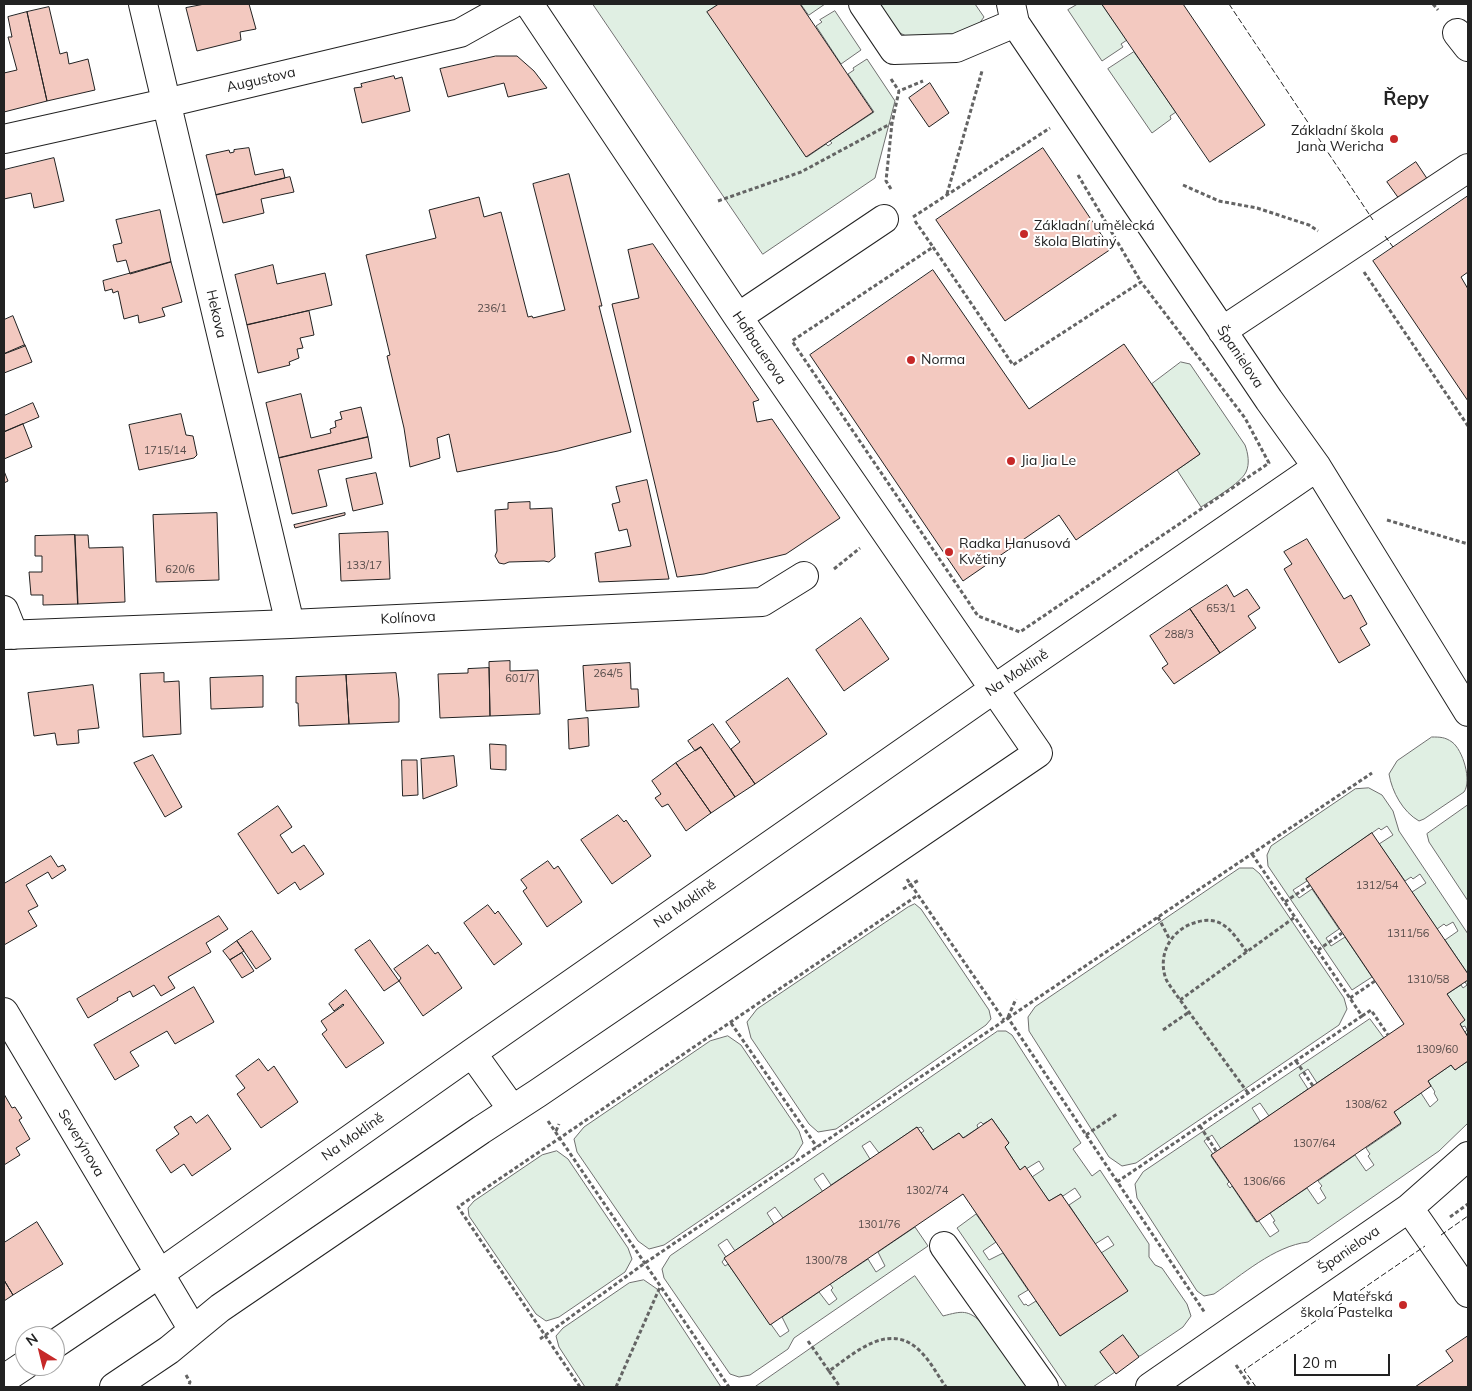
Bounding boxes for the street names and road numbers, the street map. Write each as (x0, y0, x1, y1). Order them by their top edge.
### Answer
street label: Augustova (225, 64, 297, 96)
street label: Hekova (202, 288, 230, 340)
street label: Hofbauerova (728, 308, 790, 388)
street label: Španielova (1213, 323, 1267, 391)
street label: Kolínova (380, 608, 436, 628)
street label: Na Moklině (982, 646, 1052, 700)
street label: Na Moklině (651, 876, 719, 932)
street label: Severýnova (54, 1106, 108, 1180)
street label: Na Moklině (319, 1109, 387, 1165)
street label: Španielova (1315, 1223, 1383, 1277)

